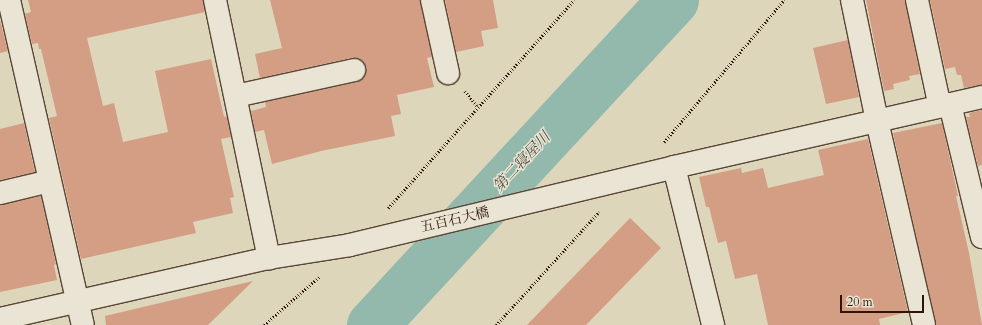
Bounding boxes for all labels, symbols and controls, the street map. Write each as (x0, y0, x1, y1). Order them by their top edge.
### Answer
water label: 第二寝屋川 (490, 128, 554, 196)
street label: 五百石大橋 (419, 204, 491, 236)
scale bar (842, 287, 926, 313)
text: 20 m (847, 294, 873, 310)

